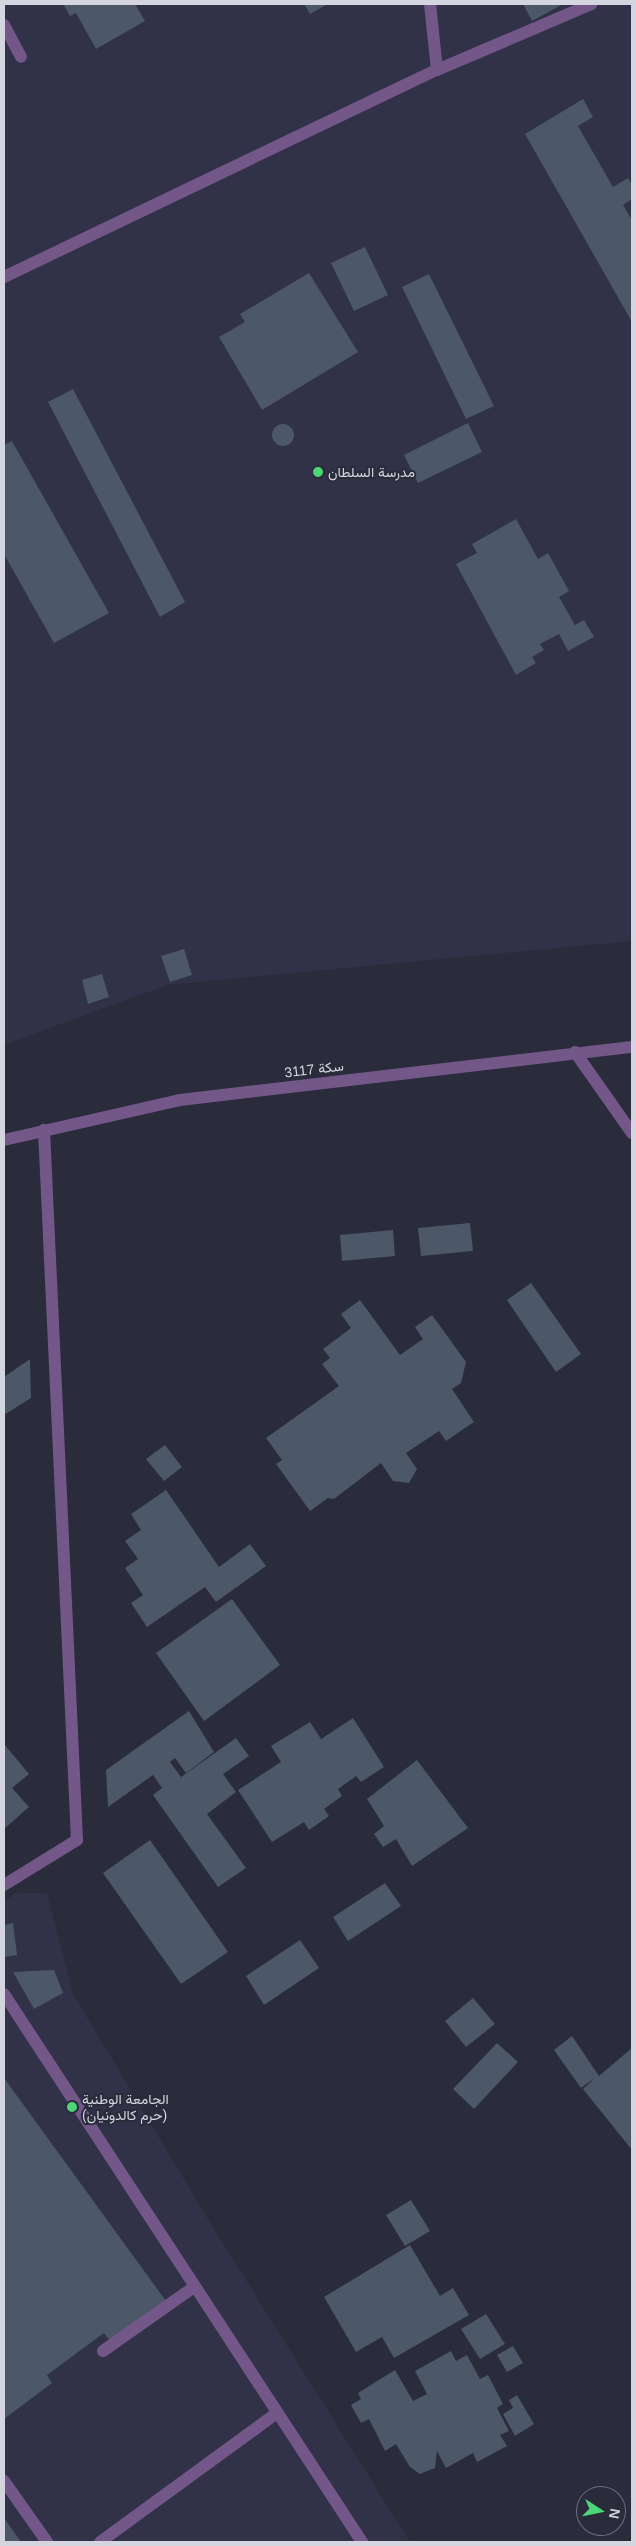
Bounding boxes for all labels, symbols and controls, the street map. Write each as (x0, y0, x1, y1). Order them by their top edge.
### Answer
place label: مدرسة السلطان (328, 464, 415, 480)
marker: مدرسة السلطان (312, 466, 324, 478)
street label: سكة 3117 (283, 1057, 345, 1081)
place label: الجامعة الوطنية (حرم كالدونيان) (82, 2091, 169, 2124)
marker: الجامعة الوطنية (حرم كالدونيان) (66, 2101, 78, 2113)
north arrow (576, 2486, 626, 2536)
text: N (606, 2507, 624, 2520)

